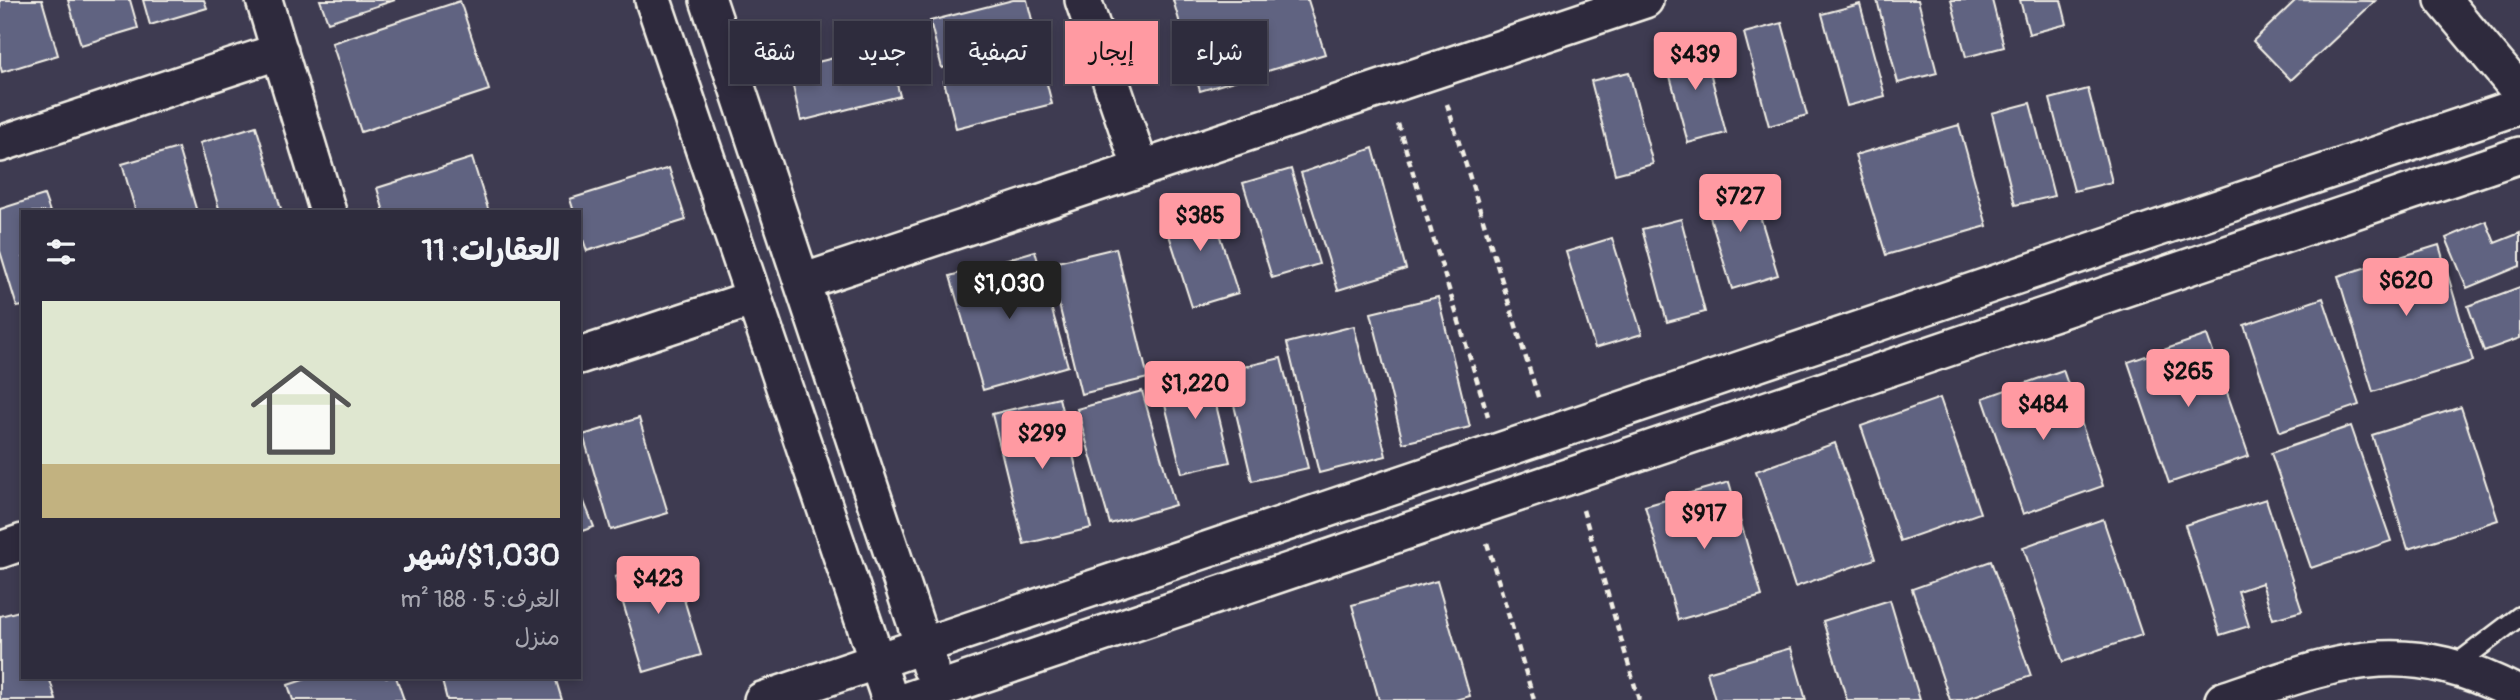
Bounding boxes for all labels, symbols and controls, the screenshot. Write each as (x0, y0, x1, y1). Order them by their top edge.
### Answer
chip: شقة (730, 21, 820, 84)
chip: جديد (834, 21, 931, 84)
chip: تصفية (945, 21, 1051, 84)
chip: إيجار (1065, 21, 1158, 84)
chip: شراء (1172, 21, 1267, 84)
pin: $439 (1654, 32, 1736, 92)
text: $439 (1670, 40, 1720, 69)
pin: $727 (1699, 174, 1781, 234)
text: $727 (1715, 182, 1765, 211)
pin: $385 (1159, 194, 1241, 253)
text: $385 (1175, 201, 1225, 230)
text: العقارات: 11 (422, 232, 560, 269)
icon: filters (42, 233, 80, 271)
pin: $620 (2365, 258, 2447, 318)
pin: $1,030 (952, 262, 1066, 321)
text: $620 (2379, 266, 2433, 295)
text: $1,030 (973, 269, 1045, 298)
icon: home (238, 347, 364, 473)
pin: $265 (2147, 350, 2229, 409)
text: $265 (2162, 357, 2214, 386)
pin: $1,220 (1138, 362, 1252, 421)
text: $1,220 (1161, 369, 1229, 398)
pin: $484 (2002, 382, 2084, 442)
text: $484 (2018, 390, 2068, 419)
pin: $299 (1001, 412, 1083, 471)
text: $299 (1017, 419, 1067, 448)
pin: $917 (1663, 491, 1745, 551)
text: $917 (1681, 499, 1727, 528)
text: $1,030/شهر (406, 537, 560, 574)
pin: $423 (617, 556, 699, 616)
text: $423 (633, 564, 683, 593)
text: الغرف: 5 · 188 m² (400, 585, 560, 614)
text: منزل (515, 623, 560, 652)

